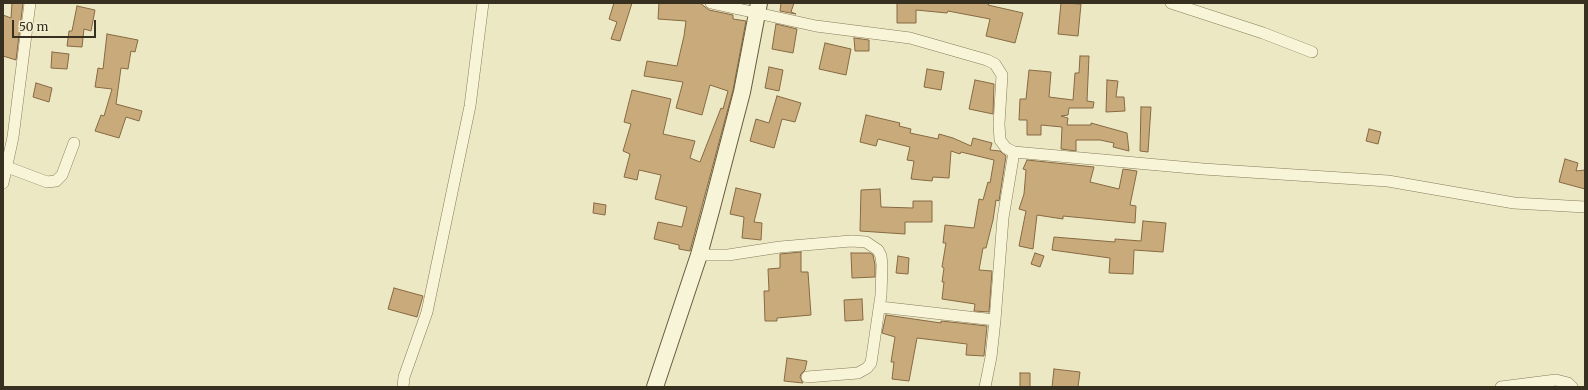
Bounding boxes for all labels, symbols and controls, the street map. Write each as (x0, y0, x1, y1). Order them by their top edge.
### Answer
scale bar (14, 12, 98, 38)
text: 50 m (19, 19, 48, 34)

